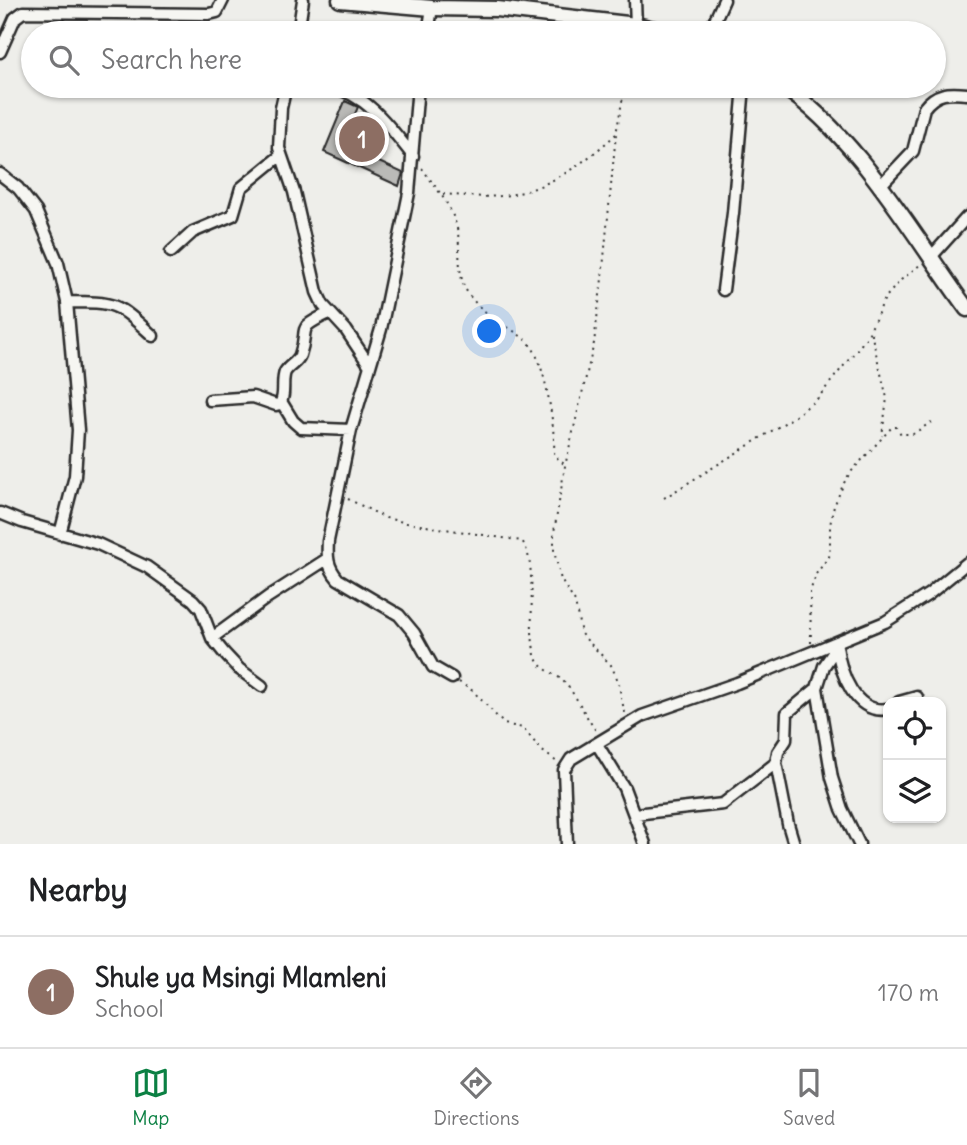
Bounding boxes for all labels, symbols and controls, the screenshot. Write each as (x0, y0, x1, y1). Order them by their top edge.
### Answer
search box (21, 21, 946, 98)
icon: search (45, 41, 83, 79)
text: Search here (101, 43, 242, 76)
pin: 1 (339, 113, 385, 165)
your location (472, 314, 506, 348)
map controls (883, 697, 946, 823)
button: locate (883, 697, 946, 760)
button: layers (883, 760, 946, 823)
text: Nearby (28, 871, 128, 909)
text: Shule ya Msingi Mlamleni (95, 961, 387, 994)
text: 1 (46, 978, 56, 1007)
text: 170 m (878, 978, 939, 1007)
text: School (95, 994, 164, 1023)
tab: Map (132, 1064, 170, 1130)
tab: Directions (434, 1064, 519, 1130)
tab: Saved (783, 1064, 835, 1130)

